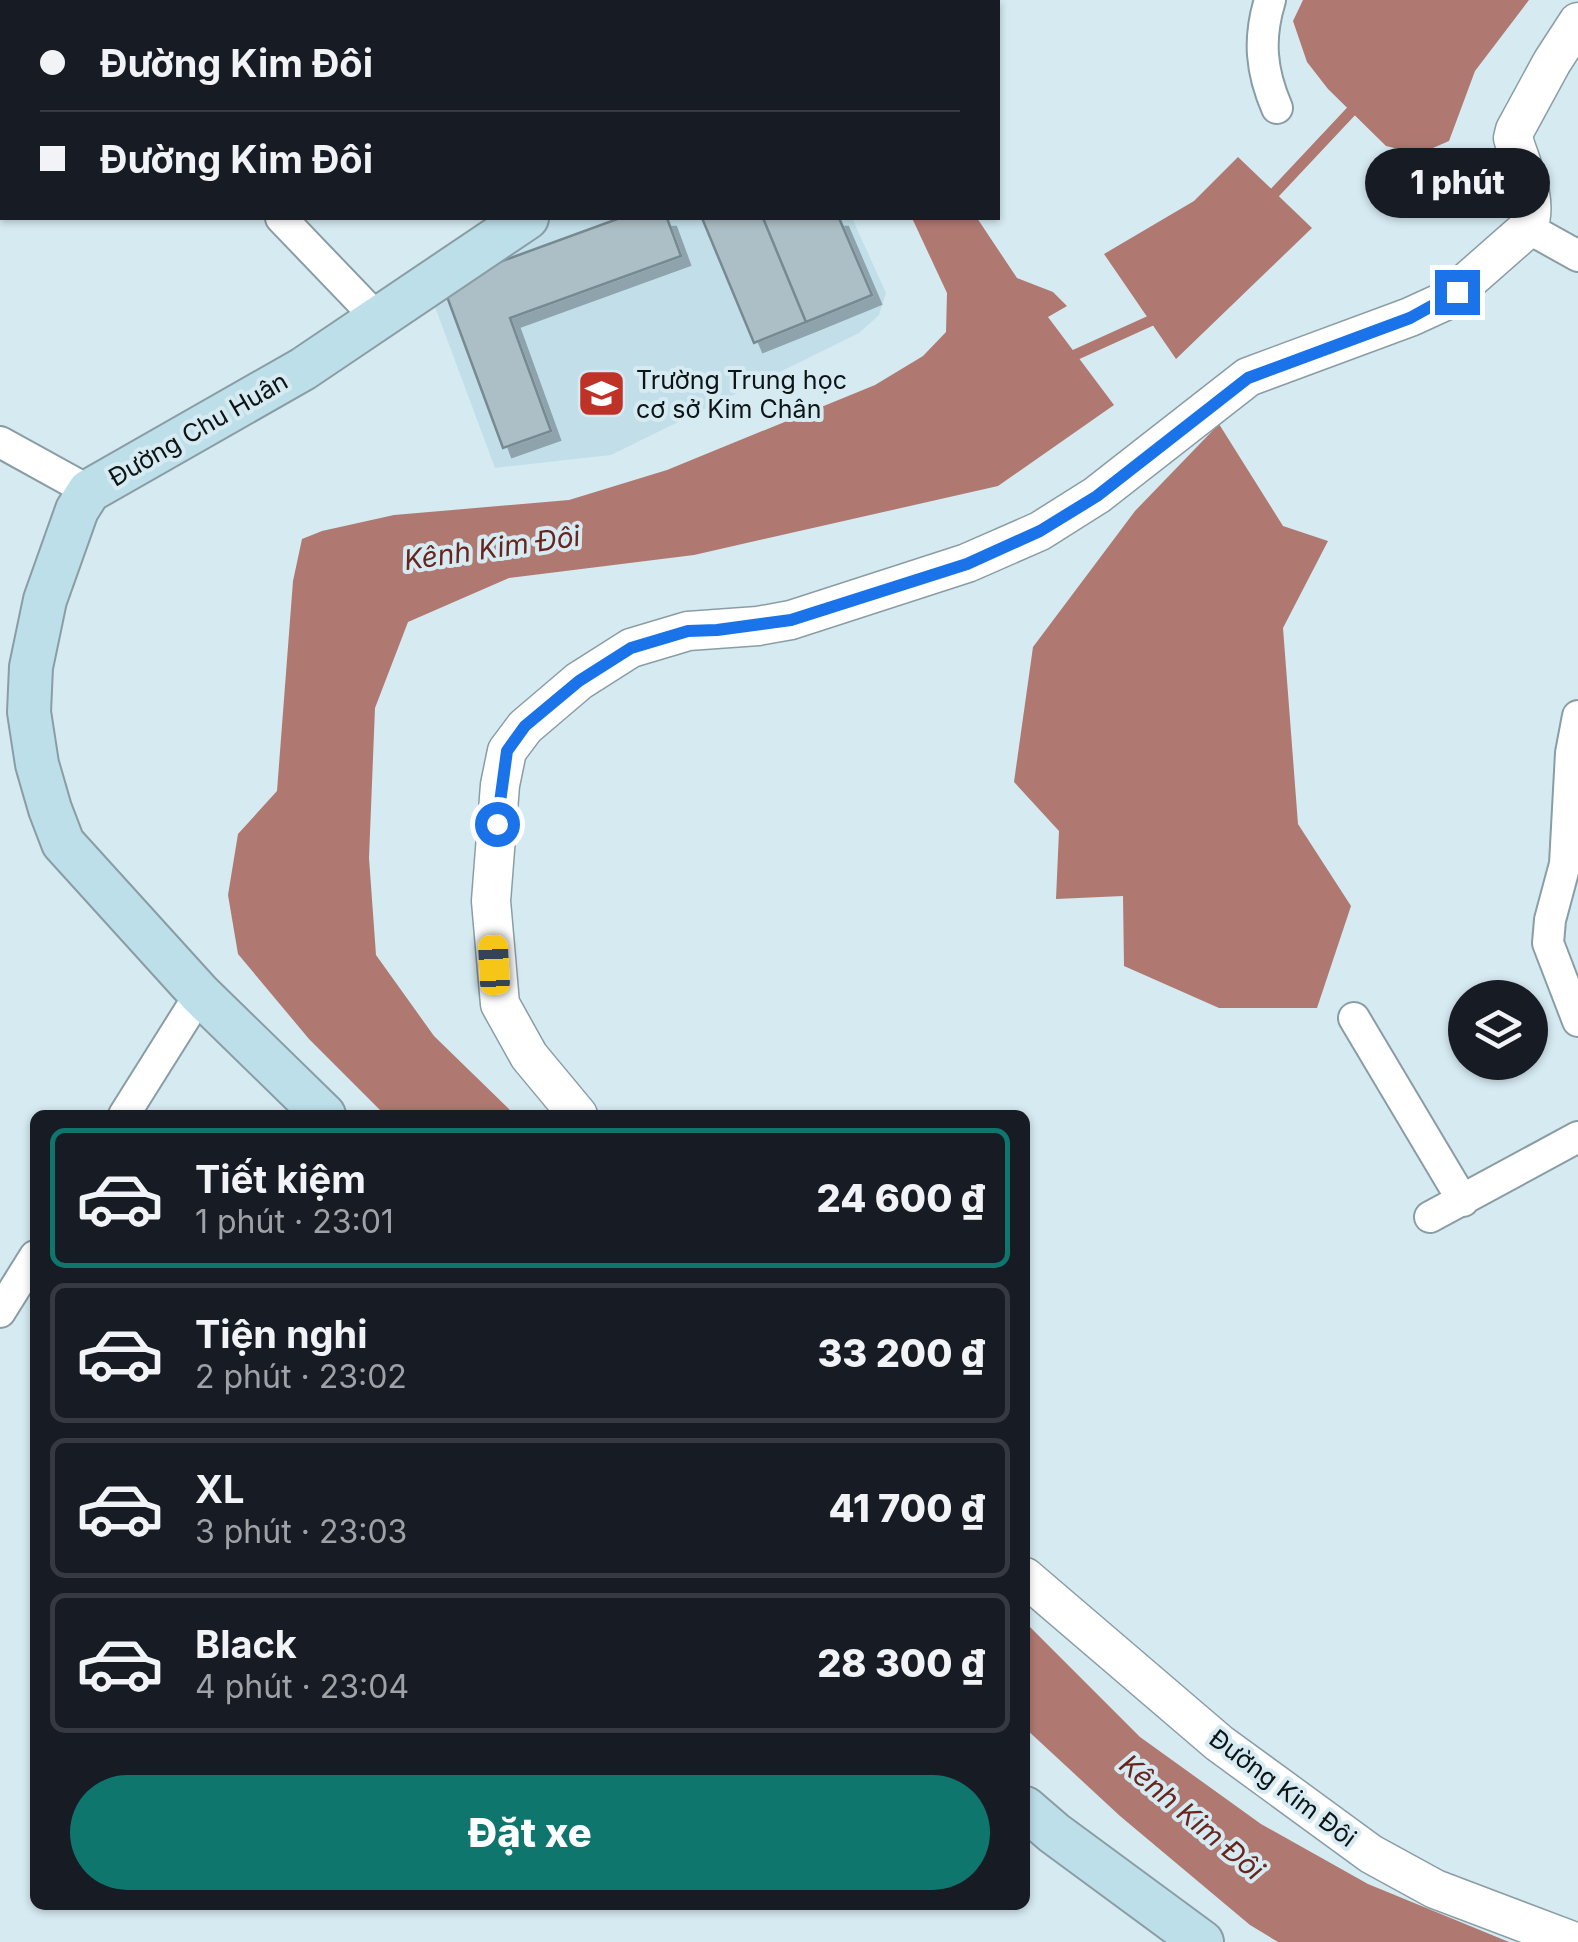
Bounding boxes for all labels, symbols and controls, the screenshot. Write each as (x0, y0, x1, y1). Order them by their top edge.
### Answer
text: Đường Kim Đôi (100, 40, 373, 86)
text: Đường Kim Đôi (100, 136, 373, 182)
callout: 1 phút (1364, 147, 1550, 217)
text: 1 phút (1410, 163, 1505, 202)
route end (1435, 270, 1480, 315)
place label: Trường Trung học cơ sở Kim Chân (636, 365, 847, 424)
street label: Đường Chu Huân (103, 366, 293, 492)
school or university icon: Trường Trung học cơ sở Kim Chân (575, 368, 627, 420)
water label: Kênh Kim Đôi (402, 519, 583, 577)
route start (475, 802, 520, 847)
car (477, 934, 511, 996)
map controls (1448, 980, 1548, 1080)
button: layers (1448, 980, 1548, 1080)
icon: car (75, 1153, 165, 1243)
text: Tiết kiệm (195, 1156, 366, 1202)
text: 24 600 ₫ (817, 1175, 985, 1221)
text: 1 phút · 23:01 (195, 1202, 394, 1241)
icon: car (75, 1308, 165, 1398)
text: Tiện nghi (195, 1311, 368, 1357)
text: 33 200 ₫ (817, 1330, 985, 1376)
text: 2 phút · 23:02 (195, 1357, 407, 1396)
icon: car (75, 1463, 165, 1553)
text: XL (195, 1466, 245, 1512)
text: 41 700 ₫ (829, 1485, 985, 1531)
text: 3 phút · 23:03 (195, 1512, 407, 1551)
icon: car (75, 1618, 165, 1708)
text: Black (195, 1621, 297, 1667)
text: 28 300 ₫ (817, 1640, 985, 1686)
text: 4 phút · 23:04 (195, 1667, 409, 1706)
street label: Đường Kim Đôi (1204, 1723, 1362, 1853)
water label: Kênh Kim Đôi (1113, 1747, 1272, 1888)
button: Đặt xe (70, 1775, 990, 1890)

